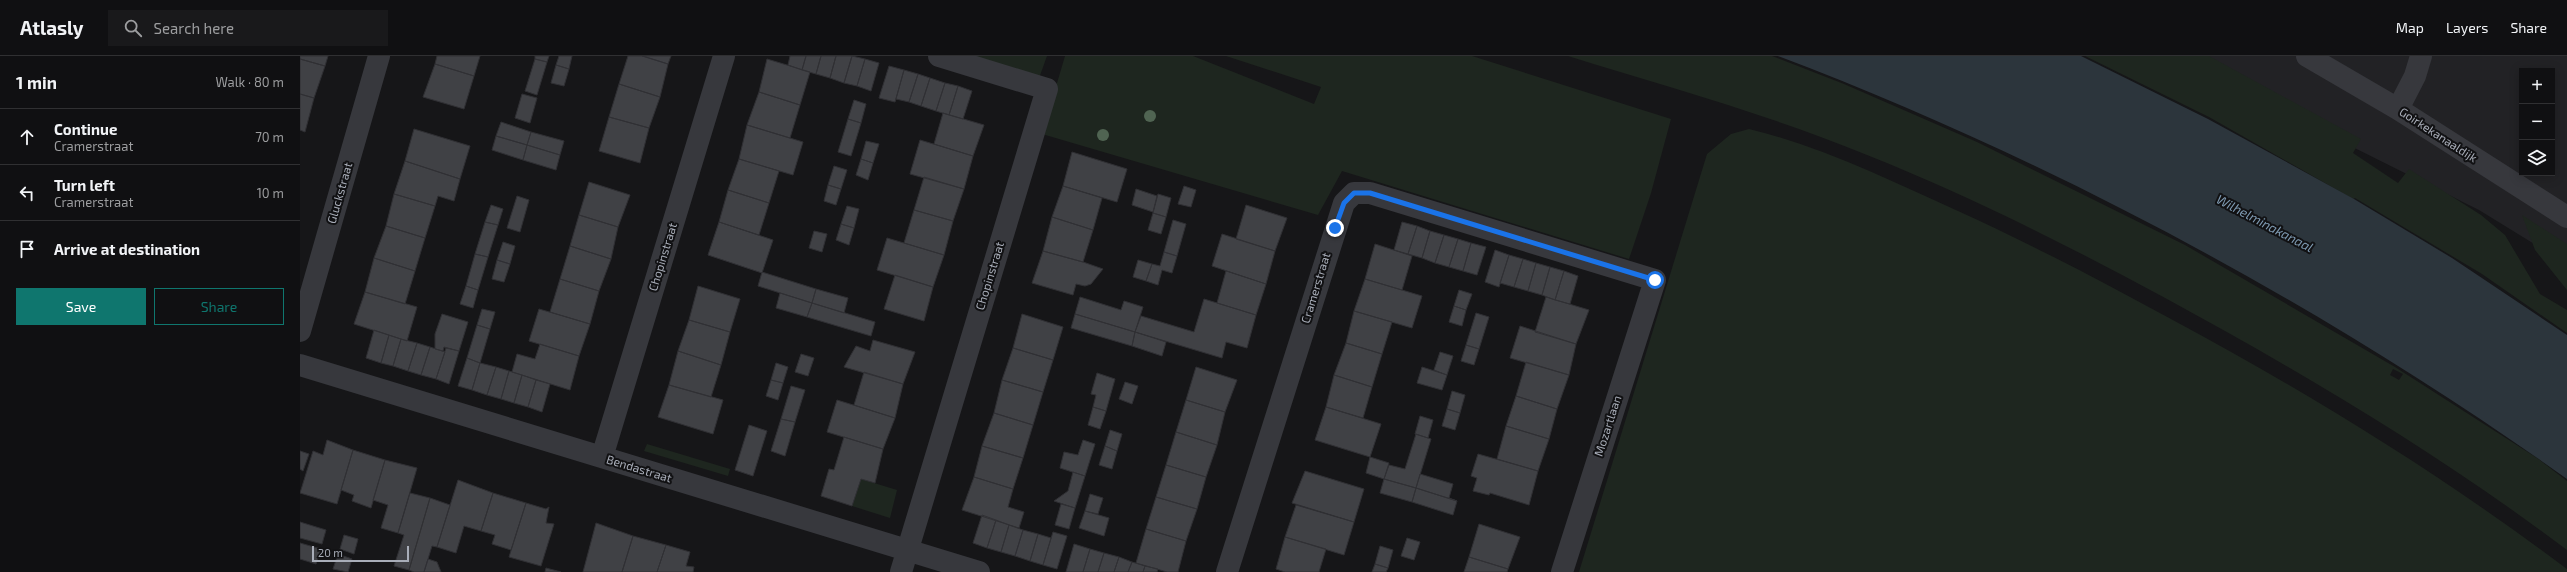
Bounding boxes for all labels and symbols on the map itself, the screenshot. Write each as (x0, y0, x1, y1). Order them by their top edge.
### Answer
street label: Goirkekanaaldijk (2396, 104, 2480, 165)
street label: Gluckstraat (324, 160, 355, 225)
water label: Wilhelminakanaal (2214, 191, 2316, 255)
route end (1326, 219, 1344, 237)
street label: Chopinstraat (645, 220, 679, 293)
street label: Chopinstraat (972, 239, 1006, 312)
street label: Cramerstraat (1298, 250, 1333, 325)
route start (1646, 271, 1664, 289)
street label: Mozartlaan (1591, 393, 1623, 458)
street label: Bendastraat (605, 451, 674, 485)
scale bar (312, 544, 409, 563)

